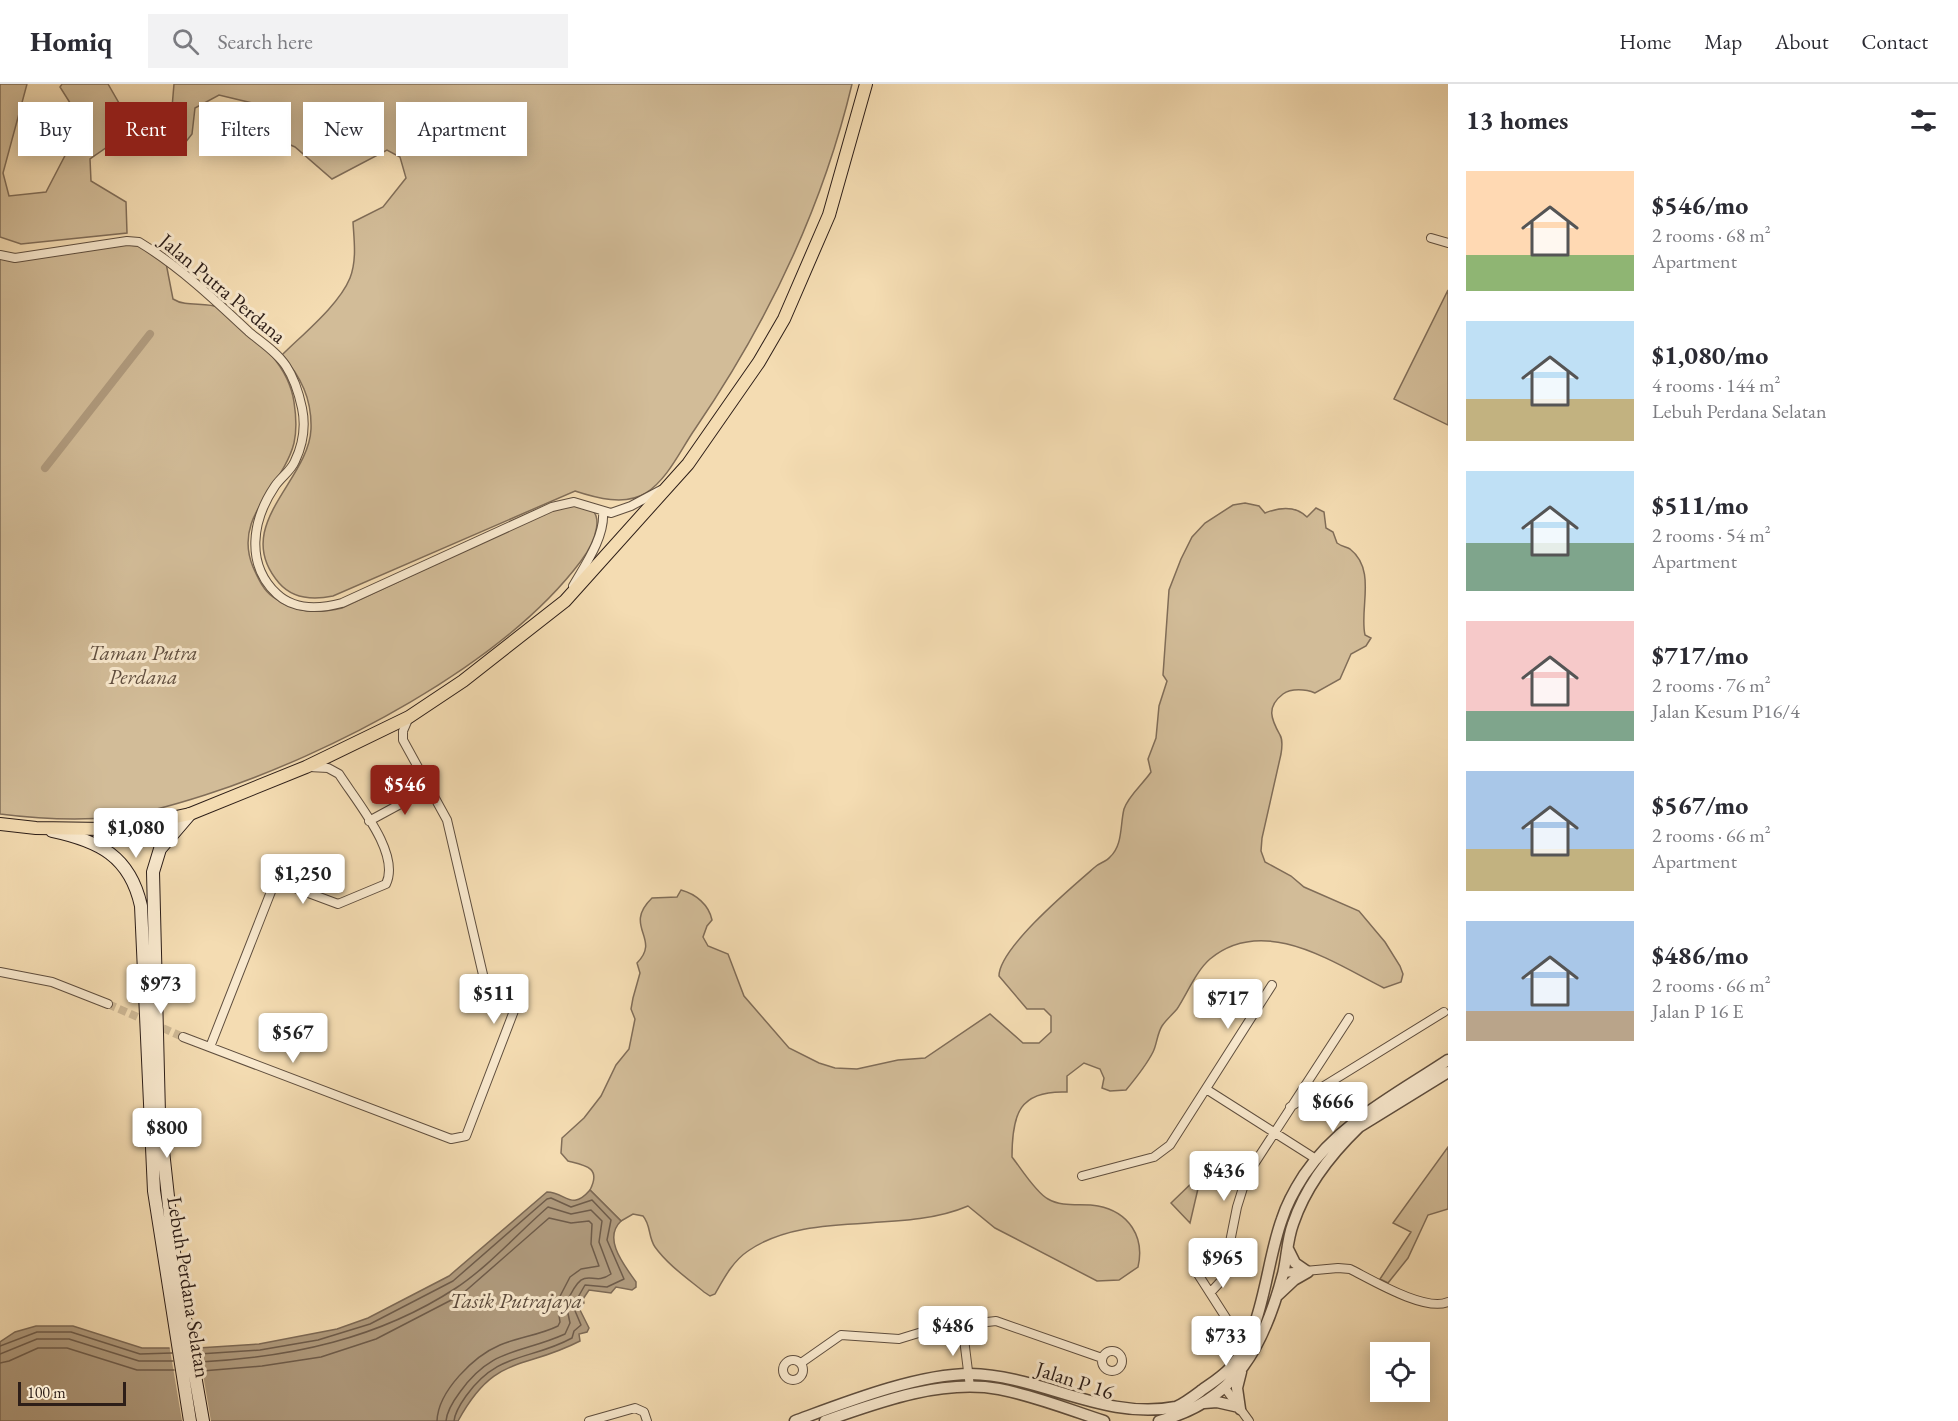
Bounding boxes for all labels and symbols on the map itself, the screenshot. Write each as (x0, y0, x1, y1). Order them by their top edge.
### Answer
street label: Jalan Putra Perdana (153, 226, 292, 349)
park label: Taman Putra Perdana (88, 639, 198, 690)
pin: $546 (369, 765, 441, 816)
pin: $1,080 (87, 808, 185, 859)
pin: $1,250 (254, 854, 352, 905)
pin: $973 (125, 964, 197, 1015)
pin: $511 (458, 974, 530, 1025)
pin: $717 (1192, 979, 1264, 1030)
pin: $567 (257, 1013, 329, 1064)
pin: $666 (1297, 1082, 1369, 1133)
pin: $800 (131, 1108, 203, 1159)
pin: $436 (1188, 1151, 1260, 1202)
street label: Lebuh Perdana Selatan (161, 1194, 217, 1380)
pin: $965 (1187, 1238, 1259, 1289)
water label: Tasik Putrajaya (450, 1286, 582, 1315)
pin: $486 (917, 1306, 989, 1357)
pin: $733 (1190, 1316, 1262, 1367)
street label: Jalan P 16 (1031, 1354, 1117, 1405)
scale bar (18, 1379, 126, 1406)

